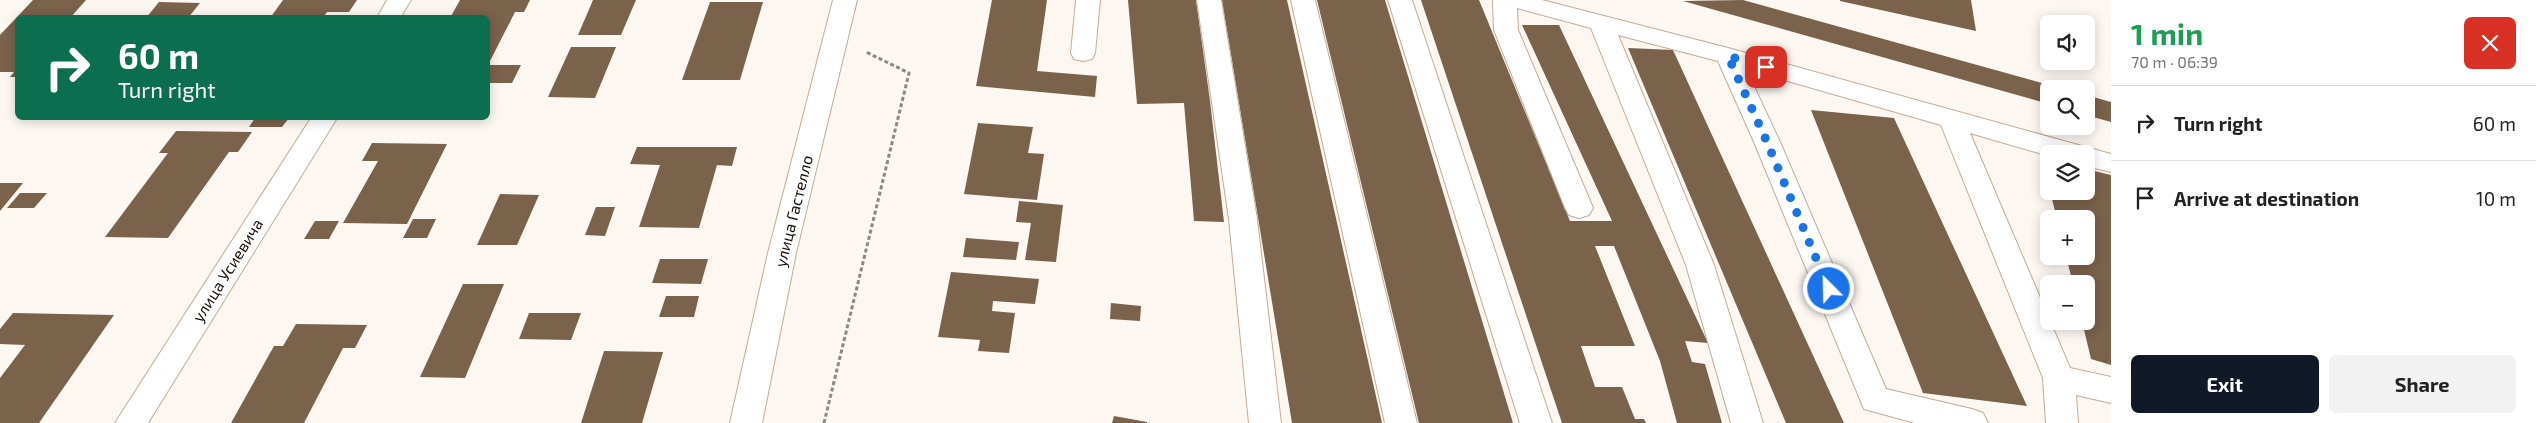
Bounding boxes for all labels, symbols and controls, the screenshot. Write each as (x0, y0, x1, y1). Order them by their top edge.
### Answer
map controls (2040, 15, 2095, 330)
button: sound (2040, 15, 2095, 70)
text: 1 min (2131, 15, 2203, 51)
button: close (2464, 17, 2516, 69)
text: 60 m (118, 34, 199, 76)
icon: right (35, 35, 100, 100)
pin (1745, 46, 1787, 88)
text: 70 m · 06:39 (2131, 52, 2218, 71)
icon: arrive (1752, 53, 1780, 81)
text: Turn right (118, 76, 216, 102)
button: search (2040, 80, 2095, 135)
icon: right (2131, 109, 2159, 137)
text: Turn right (2174, 112, 2262, 135)
text: 60 m (2473, 112, 2516, 135)
button: layers (2040, 145, 2095, 200)
street label: улица Гастелло (770, 153, 817, 269)
icon: arrive (2131, 184, 2159, 212)
text: Arrive at destination (2174, 187, 2359, 210)
text: 10 m (2476, 187, 2516, 210)
button: + (2040, 210, 2095, 265)
street label: улица Усиевича (188, 215, 267, 326)
position arrow (1802, 262, 1854, 314)
button: − (2040, 275, 2095, 330)
button: Exit (2131, 355, 2319, 413)
button: Share (2329, 355, 2516, 413)

